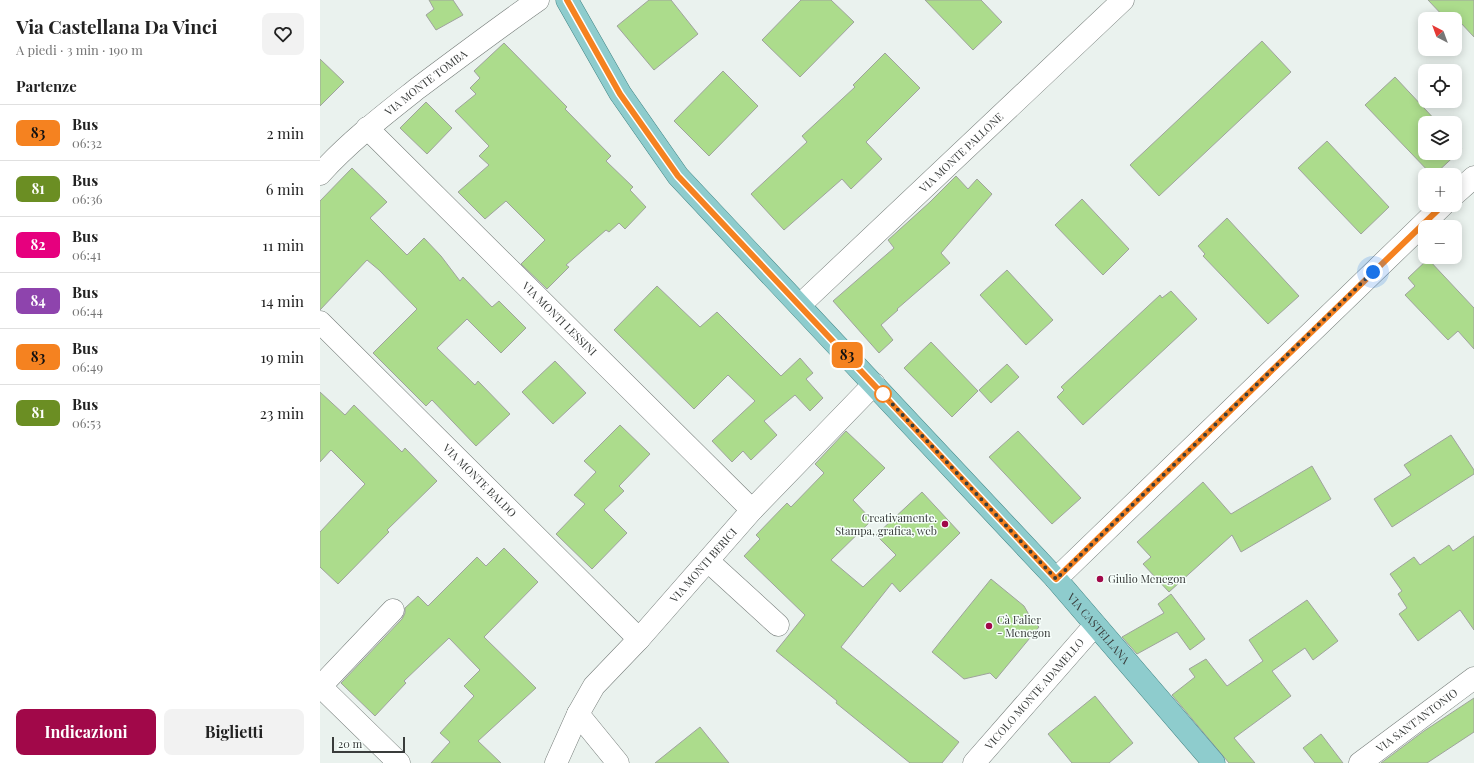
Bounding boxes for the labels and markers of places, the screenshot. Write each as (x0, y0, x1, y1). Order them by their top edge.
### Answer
unlabelled marker (874, 385, 892, 403)
place label: Creativamente. Stampa, grafica, web (835, 510, 937, 538)
marker: Creativamente. Stampa, grafica, web (940, 519, 950, 529)
place label: Giulio Menegon (1108, 571, 1186, 586)
marker: Giulio Menegon (1095, 574, 1105, 584)
place label: Cà Falier - Menegon (997, 612, 1051, 640)
marker: Cà Falier - Menegon (984, 621, 994, 631)

